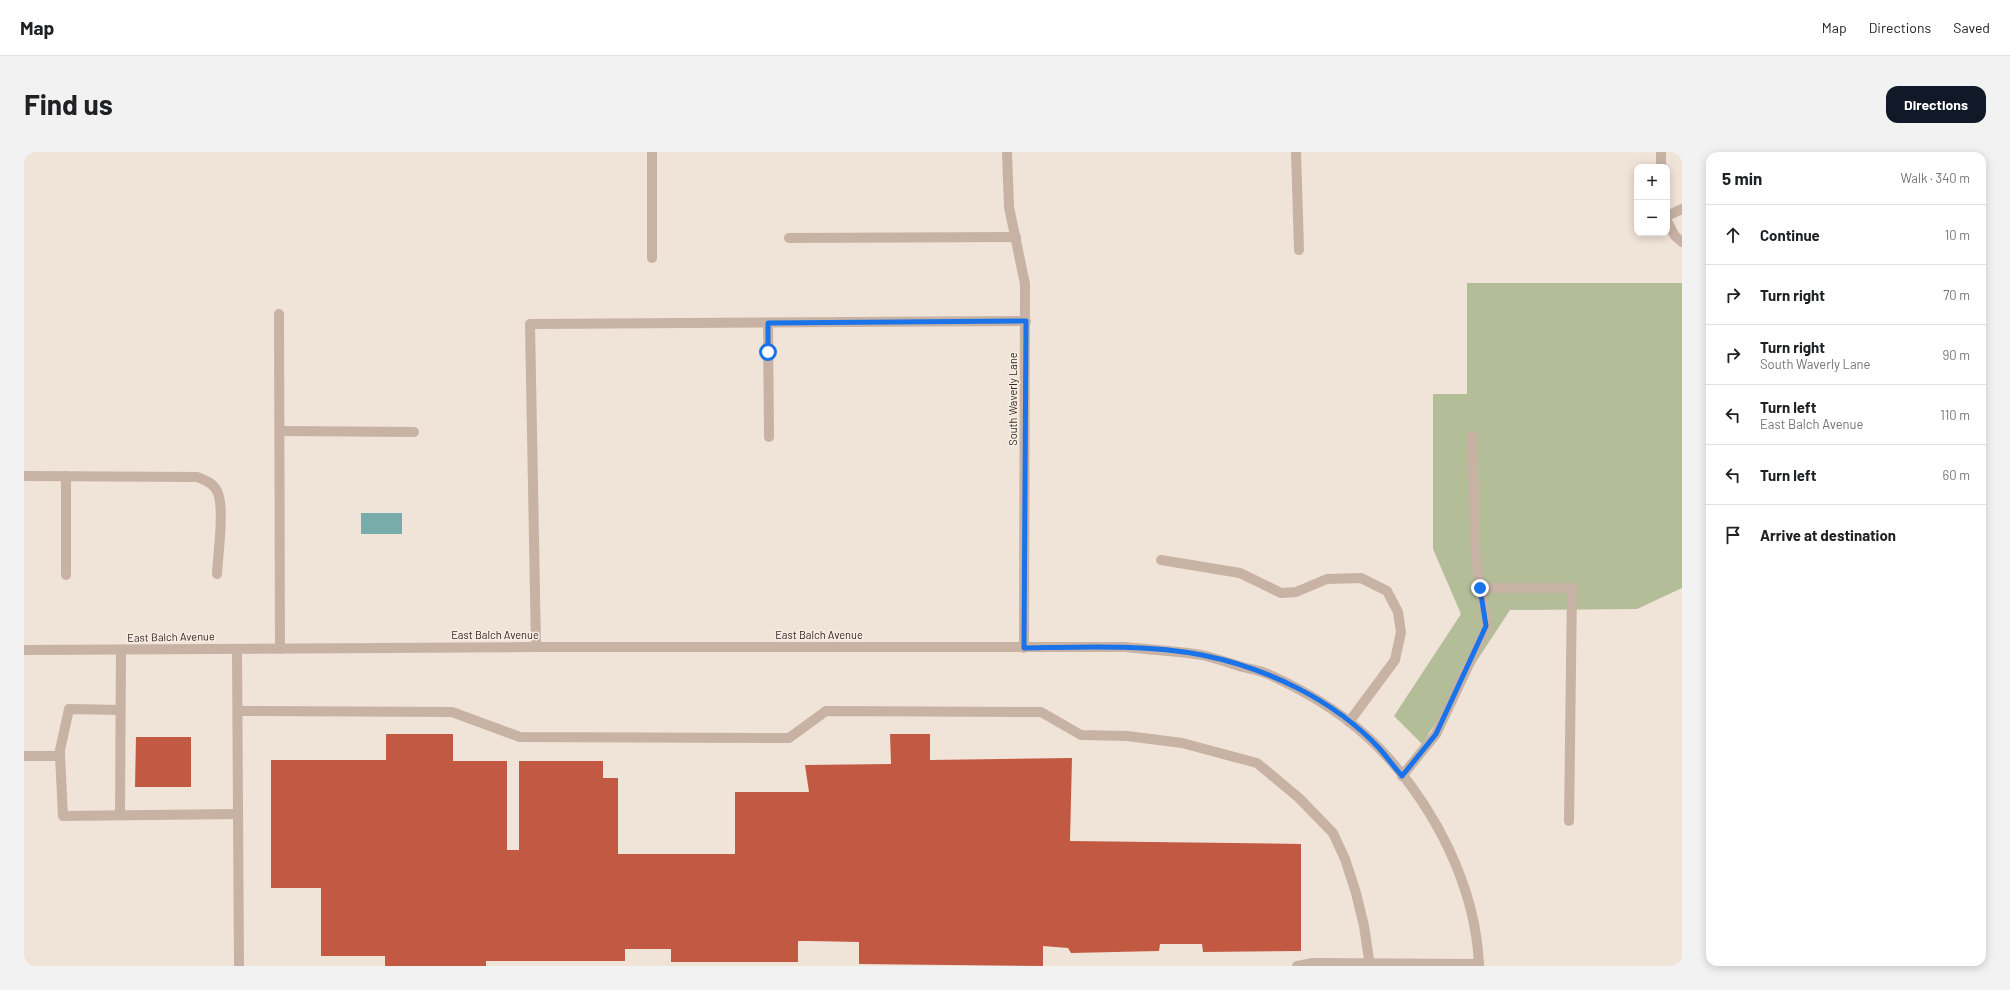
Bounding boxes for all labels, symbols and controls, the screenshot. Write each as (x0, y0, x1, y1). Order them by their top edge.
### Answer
text: Map (20, 16, 54, 39)
text: Map (1822, 19, 1847, 36)
text: Directions (1869, 19, 1931, 36)
text: Saved (1953, 19, 1990, 36)
button: Directions (1886, 86, 1986, 123)
text: Find us (24, 87, 113, 121)
map controls (1634, 164, 1670, 236)
button: + (1634, 164, 1670, 200)
text: 5 min (1722, 168, 1762, 188)
text: Walk · 340 m (1901, 170, 1970, 186)
button: − (1634, 200, 1670, 236)
icon: ahead (1722, 224, 1744, 246)
text: Continue (1760, 226, 1820, 244)
text: 10 m (1945, 227, 1970, 243)
icon: right (1722, 284, 1744, 306)
text: Turn right (1760, 286, 1825, 304)
text: 70 m (1943, 287, 1970, 303)
text: Turn right (1760, 338, 1825, 356)
route start (759, 343, 777, 361)
icon: right (1722, 344, 1744, 366)
text: 90 m (1943, 347, 1970, 363)
street label: South Waverly Lane (1006, 352, 1019, 446)
text: South Waverly Lane (1760, 356, 1870, 372)
text: Turn left (1760, 398, 1816, 416)
icon: left (1722, 404, 1744, 426)
text: 110 m (1940, 407, 1970, 423)
text: East Balch Avenue (1760, 416, 1863, 432)
icon: left (1722, 464, 1744, 486)
text: Turn left (1760, 466, 1816, 484)
text: 60 m (1943, 467, 1970, 483)
icon: arrive (1722, 524, 1744, 546)
text: Arrive at destination (1760, 526, 1896, 544)
route end (1471, 579, 1489, 597)
street label: East Balch Avenue (451, 628, 539, 641)
street label: East Balch Avenue (775, 628, 863, 641)
street label: East Balch Avenue (127, 629, 215, 644)

